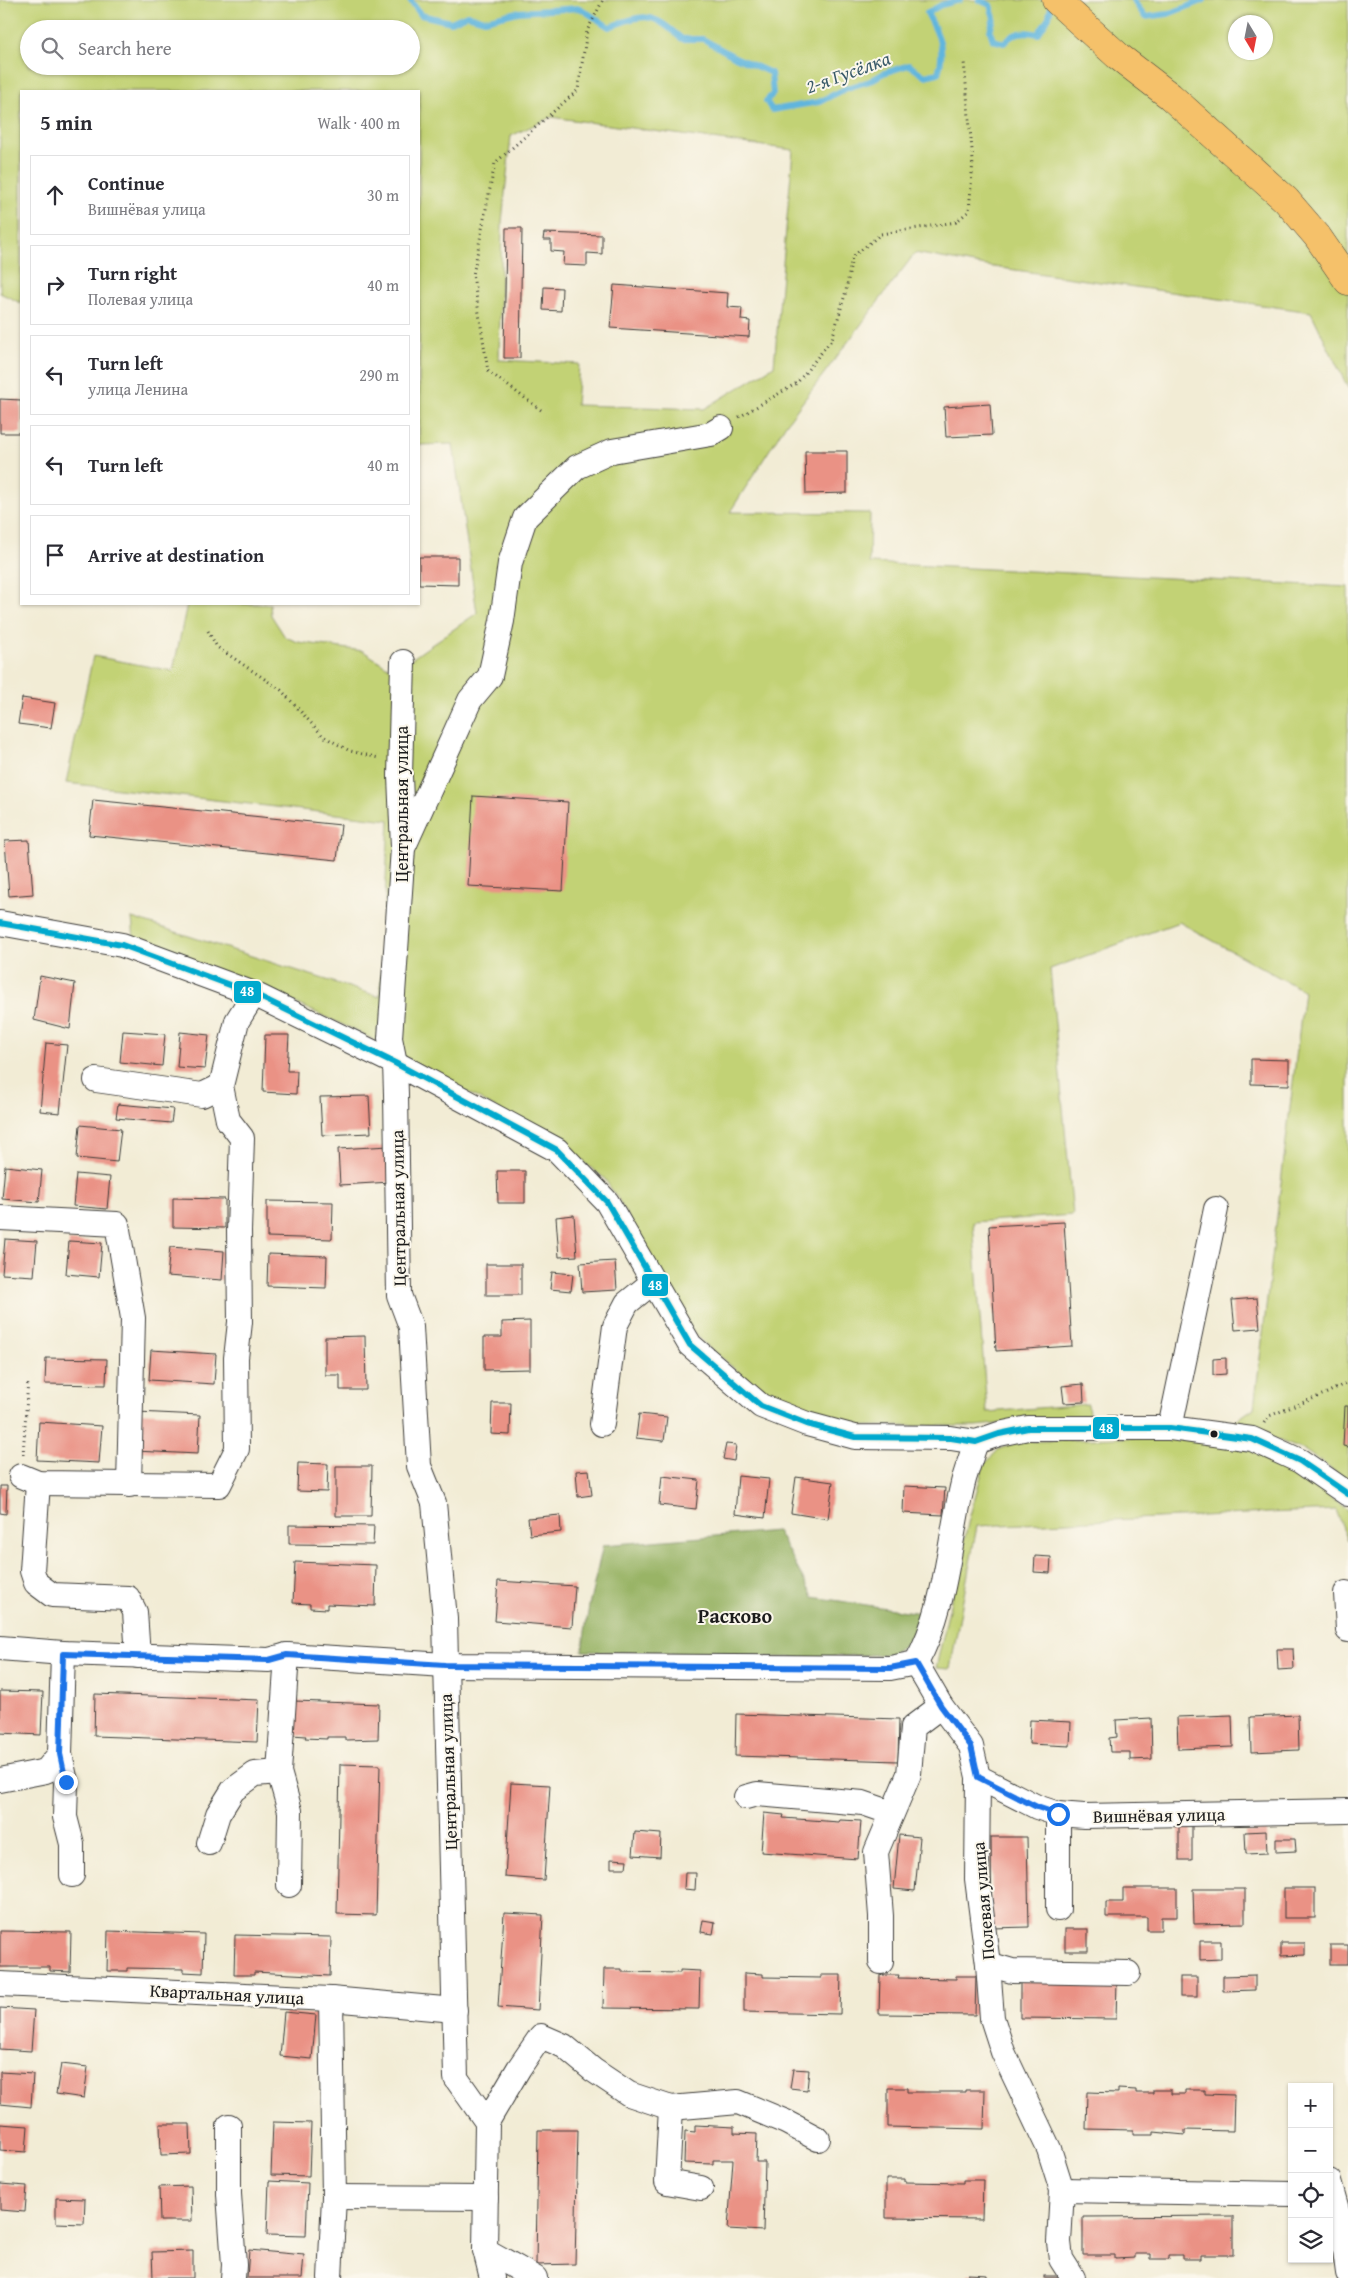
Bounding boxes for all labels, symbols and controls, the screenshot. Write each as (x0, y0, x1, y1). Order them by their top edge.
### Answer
north arrow (1228, 15, 1273, 60)
search box (20, 20, 420, 75)
icon: search (38, 34, 66, 62)
text: Search here (78, 34, 172, 62)
water label: 2-я Гусёлка (801, 44, 894, 101)
text: 5 min (40, 107, 92, 138)
text: Walk · 400 m (317, 111, 400, 135)
text: Continue (88, 169, 165, 197)
icon: ahead (41, 181, 69, 209)
text: 30 m (367, 183, 399, 207)
text: Вишнёвая улица (88, 197, 206, 221)
text: Turn right (88, 259, 177, 287)
icon: right (41, 271, 69, 299)
text: 40 m (367, 273, 399, 297)
text: Полевая улица (88, 287, 193, 311)
text: Turn left (88, 349, 163, 377)
icon: left (41, 361, 69, 389)
text: 290 m (359, 363, 399, 387)
text: улица Ленина (88, 377, 188, 401)
icon: left (41, 451, 69, 479)
text: Turn left (88, 451, 163, 479)
text: 40 m (367, 453, 399, 477)
icon: arrive (41, 541, 69, 569)
text: Arrive at destination (88, 541, 264, 569)
street label: Центральная улица (388, 725, 415, 882)
line badge: 48 (233, 980, 262, 1004)
text: 48 (240, 981, 254, 1001)
street label: Центральная улица (383, 1129, 413, 1286)
line badge: 48 (641, 1273, 669, 1297)
text: 48 (648, 1275, 662, 1295)
line badge: 48 (1092, 1416, 1120, 1440)
text: 48 (1099, 1418, 1113, 1438)
unlabelled marker (1209, 1429, 1219, 1439)
district label: Расково (698, 1601, 773, 1630)
street label: Центральная улица (432, 1693, 464, 1851)
route end (55, 1771, 78, 1794)
street label: Вишнёвая улица (1093, 1800, 1226, 1830)
route start (1047, 1803, 1070, 1826)
street label: Полевая улица (964, 1841, 1002, 1961)
street label: Квартальная улица (149, 1976, 305, 2012)
map controls (1288, 2083, 1333, 2263)
button: + (1288, 2083, 1333, 2128)
button: − (1288, 2128, 1333, 2173)
button: locate (1288, 2173, 1333, 2218)
button: layers (1288, 2218, 1333, 2263)

